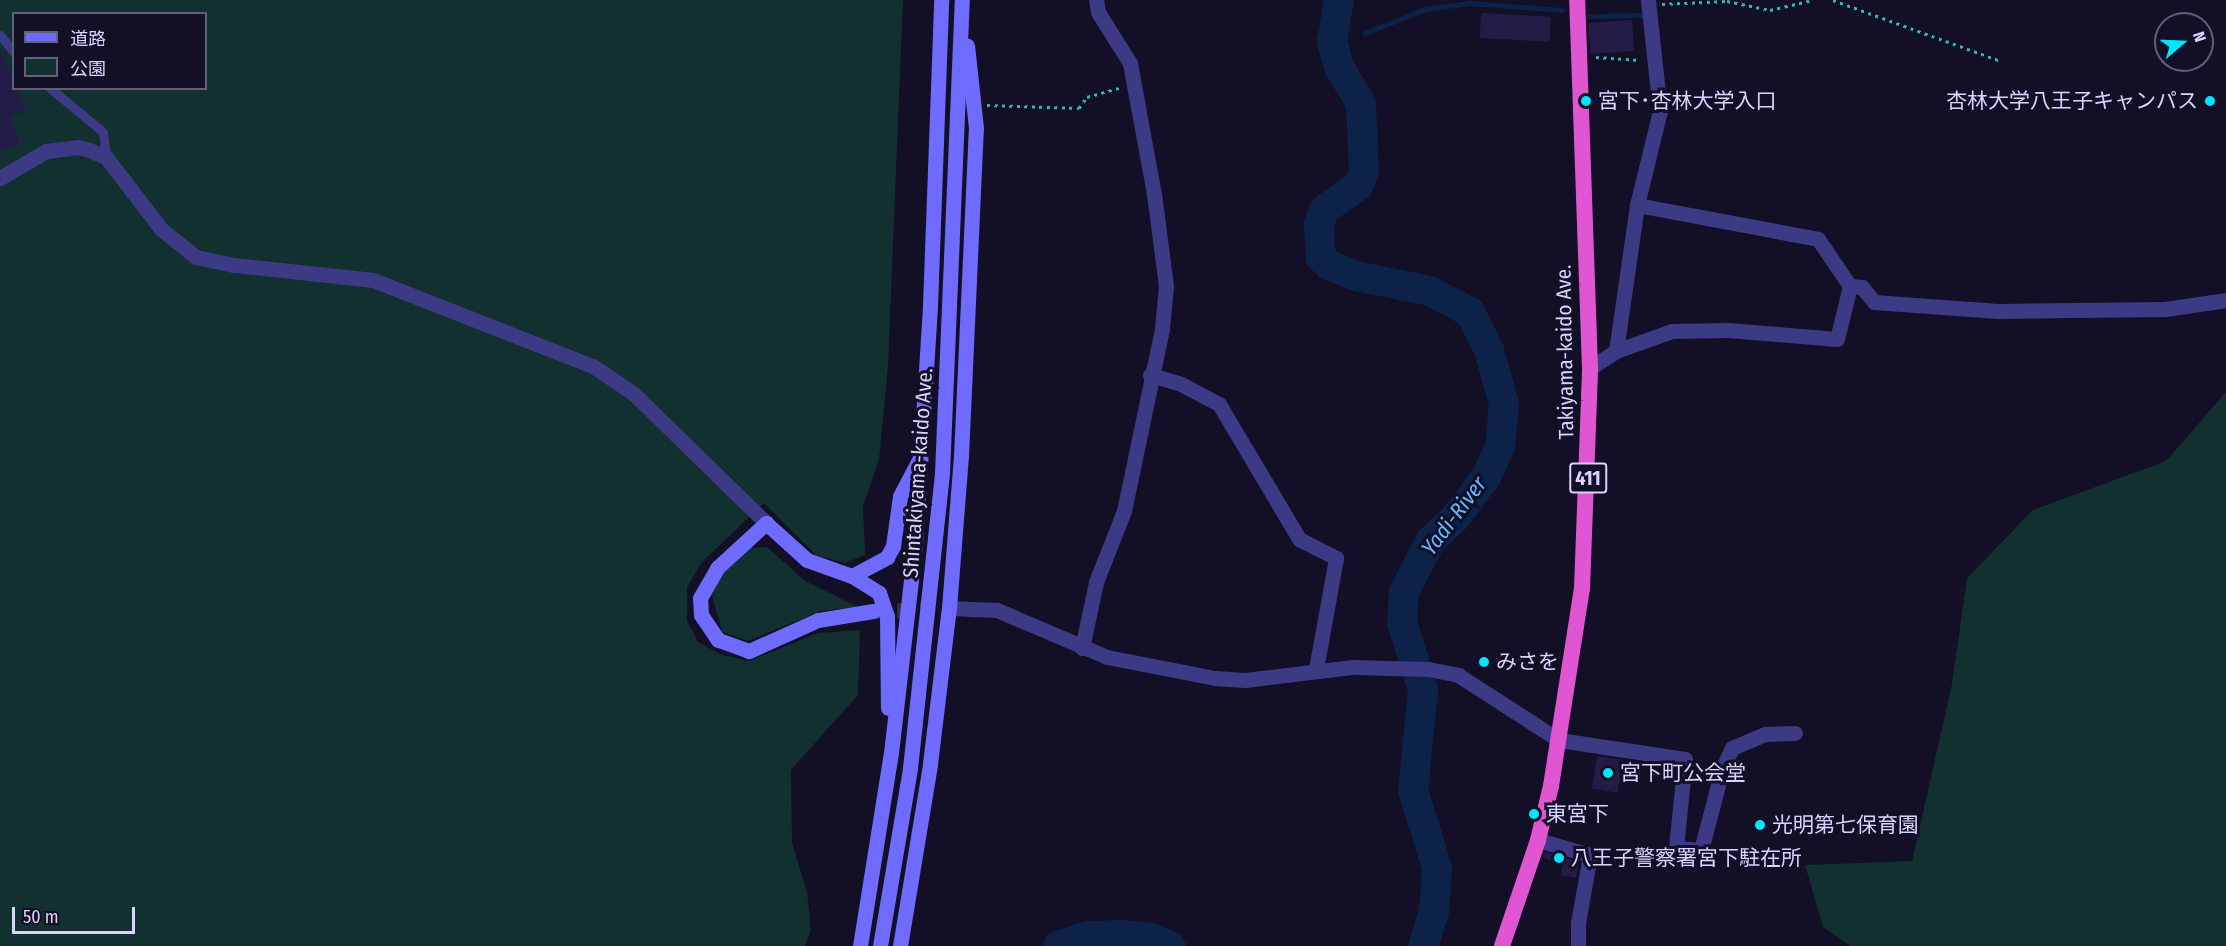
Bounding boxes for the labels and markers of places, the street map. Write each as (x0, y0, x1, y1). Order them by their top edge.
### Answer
place label: 宮下･杏林大学入口 (1598, 88, 1776, 114)
place label: 杏林大学八王子キャンパス (1946, 88, 2198, 114)
marker: 宮下･杏林大学入口 (1579, 94, 1593, 108)
marker: 杏林大学八王子キャンパス (2203, 94, 2217, 108)
place label: みさを (1496, 649, 1559, 675)
marker: みさを (1477, 655, 1491, 669)
place label: 宮下町公会堂 (1620, 760, 1746, 786)
marker: 宮下町公会堂 (1601, 766, 1615, 780)
place label: 東宮下 (1546, 801, 1609, 827)
marker: 東宮下 (1527, 807, 1541, 821)
place label: 光明第七保育園 (1772, 812, 1919, 838)
marker: 光明第七保育園 (1753, 818, 1767, 832)
place label: 八王子警察署宮下駐在所 (1571, 845, 1802, 871)
marker: 八王子警察署宮下駐在所 (1552, 851, 1566, 865)

